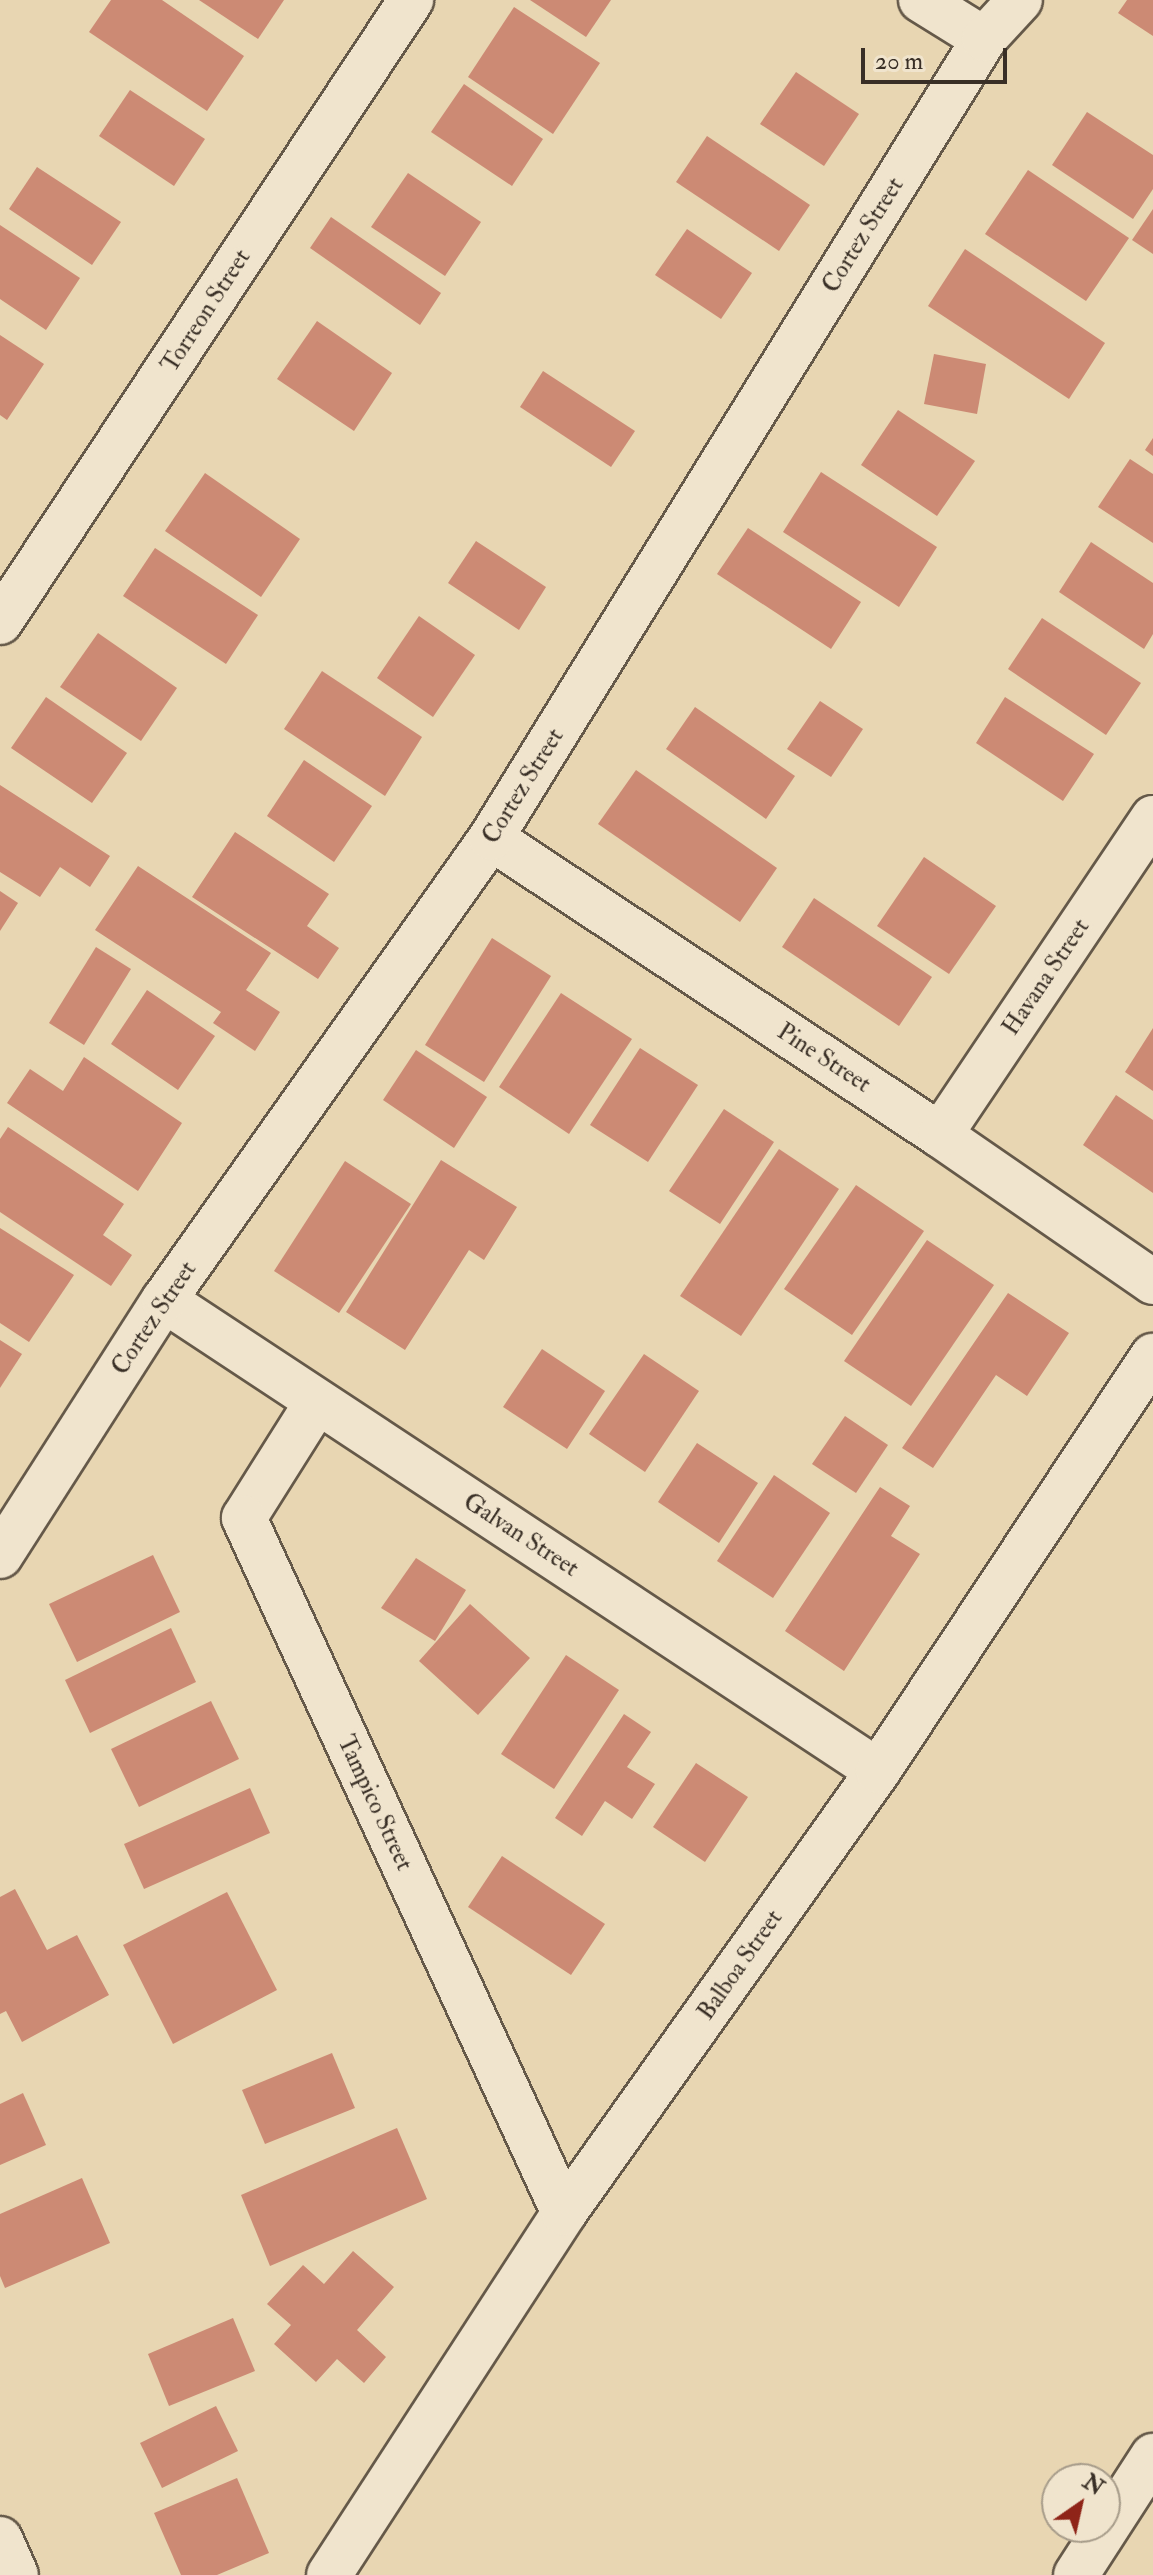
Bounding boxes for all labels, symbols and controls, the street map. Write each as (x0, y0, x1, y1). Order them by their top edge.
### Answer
scale bar (865, 32, 1011, 82)
text: 20 m (875, 46, 923, 77)
street label: Cortez Street (816, 172, 910, 298)
street label: Torreon Street (156, 244, 256, 378)
street label: Cortez Street (476, 723, 570, 849)
street label: Havana Street (996, 913, 1096, 1041)
street label: Pine Street (772, 1017, 876, 1099)
street label: Cortez Street (106, 1256, 202, 1380)
street label: Galvan Street (458, 1487, 584, 1583)
street label: Tampico Street (331, 1731, 419, 1875)
street label: Balboa Street (692, 1904, 788, 2026)
north arrow (1041, 2463, 1121, 2543)
text: N (1077, 2468, 1109, 2502)

